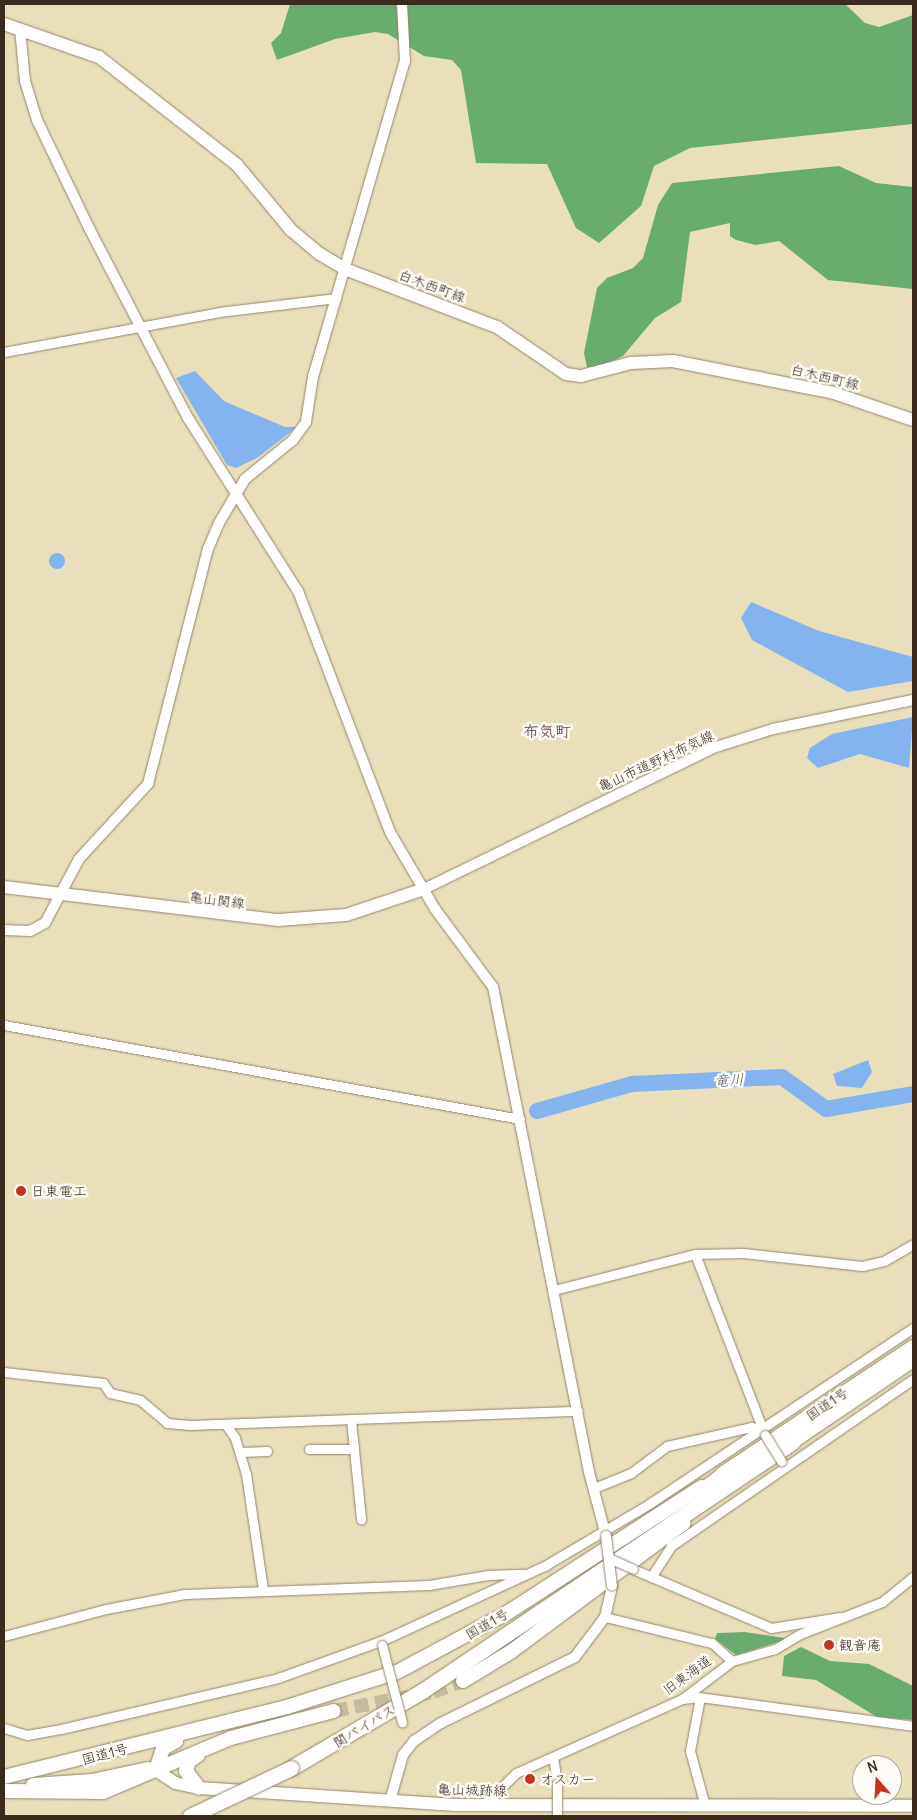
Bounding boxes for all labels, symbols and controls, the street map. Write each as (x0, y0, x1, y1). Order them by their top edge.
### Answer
street label: 白木西町線 (396, 266, 468, 306)
street label: 白木西町線 (789, 361, 861, 393)
district label: 布気町 (523, 721, 571, 741)
street label: 亀山市道野村布気線 (595, 727, 717, 795)
street label: 亀山関線 (188, 888, 246, 912)
water label: 竜川 (714, 1070, 744, 1090)
place label: 日東電工 (31, 1183, 87, 1199)
marker: 日東電工 (15, 1185, 27, 1197)
street label: 国道1号 (803, 1384, 851, 1424)
street label: 国道1号 (462, 1605, 512, 1643)
place label: 観音庵 (839, 1637, 881, 1653)
marker: 観音庵 (823, 1639, 835, 1651)
street label: 旧東海道 (659, 1652, 715, 1698)
street label: 関バイパス (330, 1701, 398, 1751)
street label: 国道1号 (80, 1740, 130, 1768)
north arrow (852, 1755, 902, 1805)
text: N (865, 1757, 880, 1777)
place label: オスカー (540, 1771, 596, 1787)
marker: オスカー (524, 1773, 536, 1785)
street label: 亀山城跡線 (437, 1781, 507, 1799)

